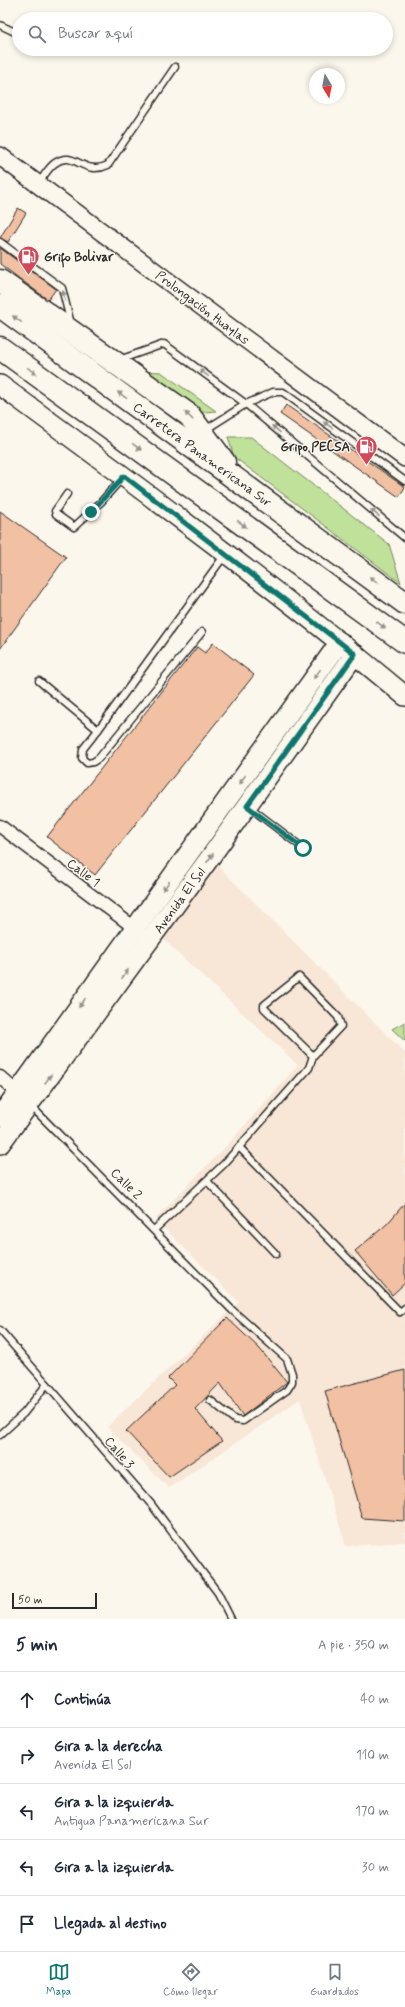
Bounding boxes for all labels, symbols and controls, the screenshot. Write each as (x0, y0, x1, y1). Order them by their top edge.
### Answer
search box (12, 12, 393, 56)
icon: search (26, 23, 48, 45)
text: Buscar aquí (58, 24, 133, 44)
north arrow (309, 68, 345, 104)
fuel station icon: Grifo Bolivar (15, 243, 41, 276)
place label: Grifo Bolivar (44, 249, 114, 268)
street label: Prolongación Huaylas (151, 267, 253, 350)
one-way arrow (61, 289, 67, 301)
one-way arrow (12, 315, 22, 323)
one-way arrow (26, 367, 37, 375)
one-way arrow (198, 368, 209, 377)
one-way arrow (117, 392, 127, 400)
street label: Carretera Panamericana Sur (129, 399, 275, 512)
one-way arrow (184, 411, 193, 421)
one-way arrow (323, 421, 334, 429)
one-way arrow (271, 424, 281, 433)
fuel station icon: Gripo PECSA (353, 433, 379, 466)
place label: Gripo PECSA (281, 439, 350, 456)
one-way arrow (131, 443, 142, 451)
route end (82, 503, 100, 521)
one-way arrow (370, 508, 381, 517)
one-way arrow (237, 520, 247, 528)
one-way arrow (368, 576, 379, 584)
one-way arrow (376, 621, 386, 629)
one-way arrow (313, 669, 321, 680)
one-way arrow (238, 775, 246, 785)
route start (294, 839, 312, 857)
one-way arrow (206, 853, 214, 864)
street label: Calle 1 (63, 855, 103, 891)
street label: Avenida El Sol (151, 864, 210, 937)
one-way arrow (162, 880, 170, 891)
one-way arrow (121, 969, 129, 980)
one-way arrow (78, 998, 86, 1008)
one-way arrow (44, 1074, 52, 1085)
street label: Calle 2 (107, 1165, 146, 1204)
street label: Calle 3 (100, 1433, 138, 1473)
scale bar (12, 1591, 97, 1610)
text: 50 m (18, 1593, 43, 1607)
text: 5 min (16, 1634, 58, 1656)
text: A pie · 350 m (318, 1637, 389, 1654)
icon: ahead (16, 1689, 38, 1711)
text: Continúa (54, 1690, 111, 1710)
text: 40 m (360, 1691, 389, 1708)
text: Gira a la derecha (54, 1737, 163, 1757)
icon: right (16, 1745, 38, 1767)
text: 110 m (356, 1747, 389, 1764)
text: Avenida El Sol (54, 1757, 131, 1774)
text: Gira a la izquierda (54, 1793, 173, 1813)
icon: left (16, 1801, 38, 1823)
text: 170 m (355, 1803, 389, 1820)
text: Antigua Panamericana Sur (54, 1813, 209, 1830)
icon: left (16, 1857, 38, 1879)
text: Gira a la izquierda (54, 1858, 173, 1878)
text: 30 m (362, 1859, 389, 1876)
icon: arrive (16, 1913, 38, 1935)
text: Llegada al destino (54, 1914, 167, 1934)
tab: Mapa (46, 1961, 71, 1999)
tab: Cómo llegar (163, 1961, 218, 1999)
tab: Guardados (310, 1961, 359, 1999)

